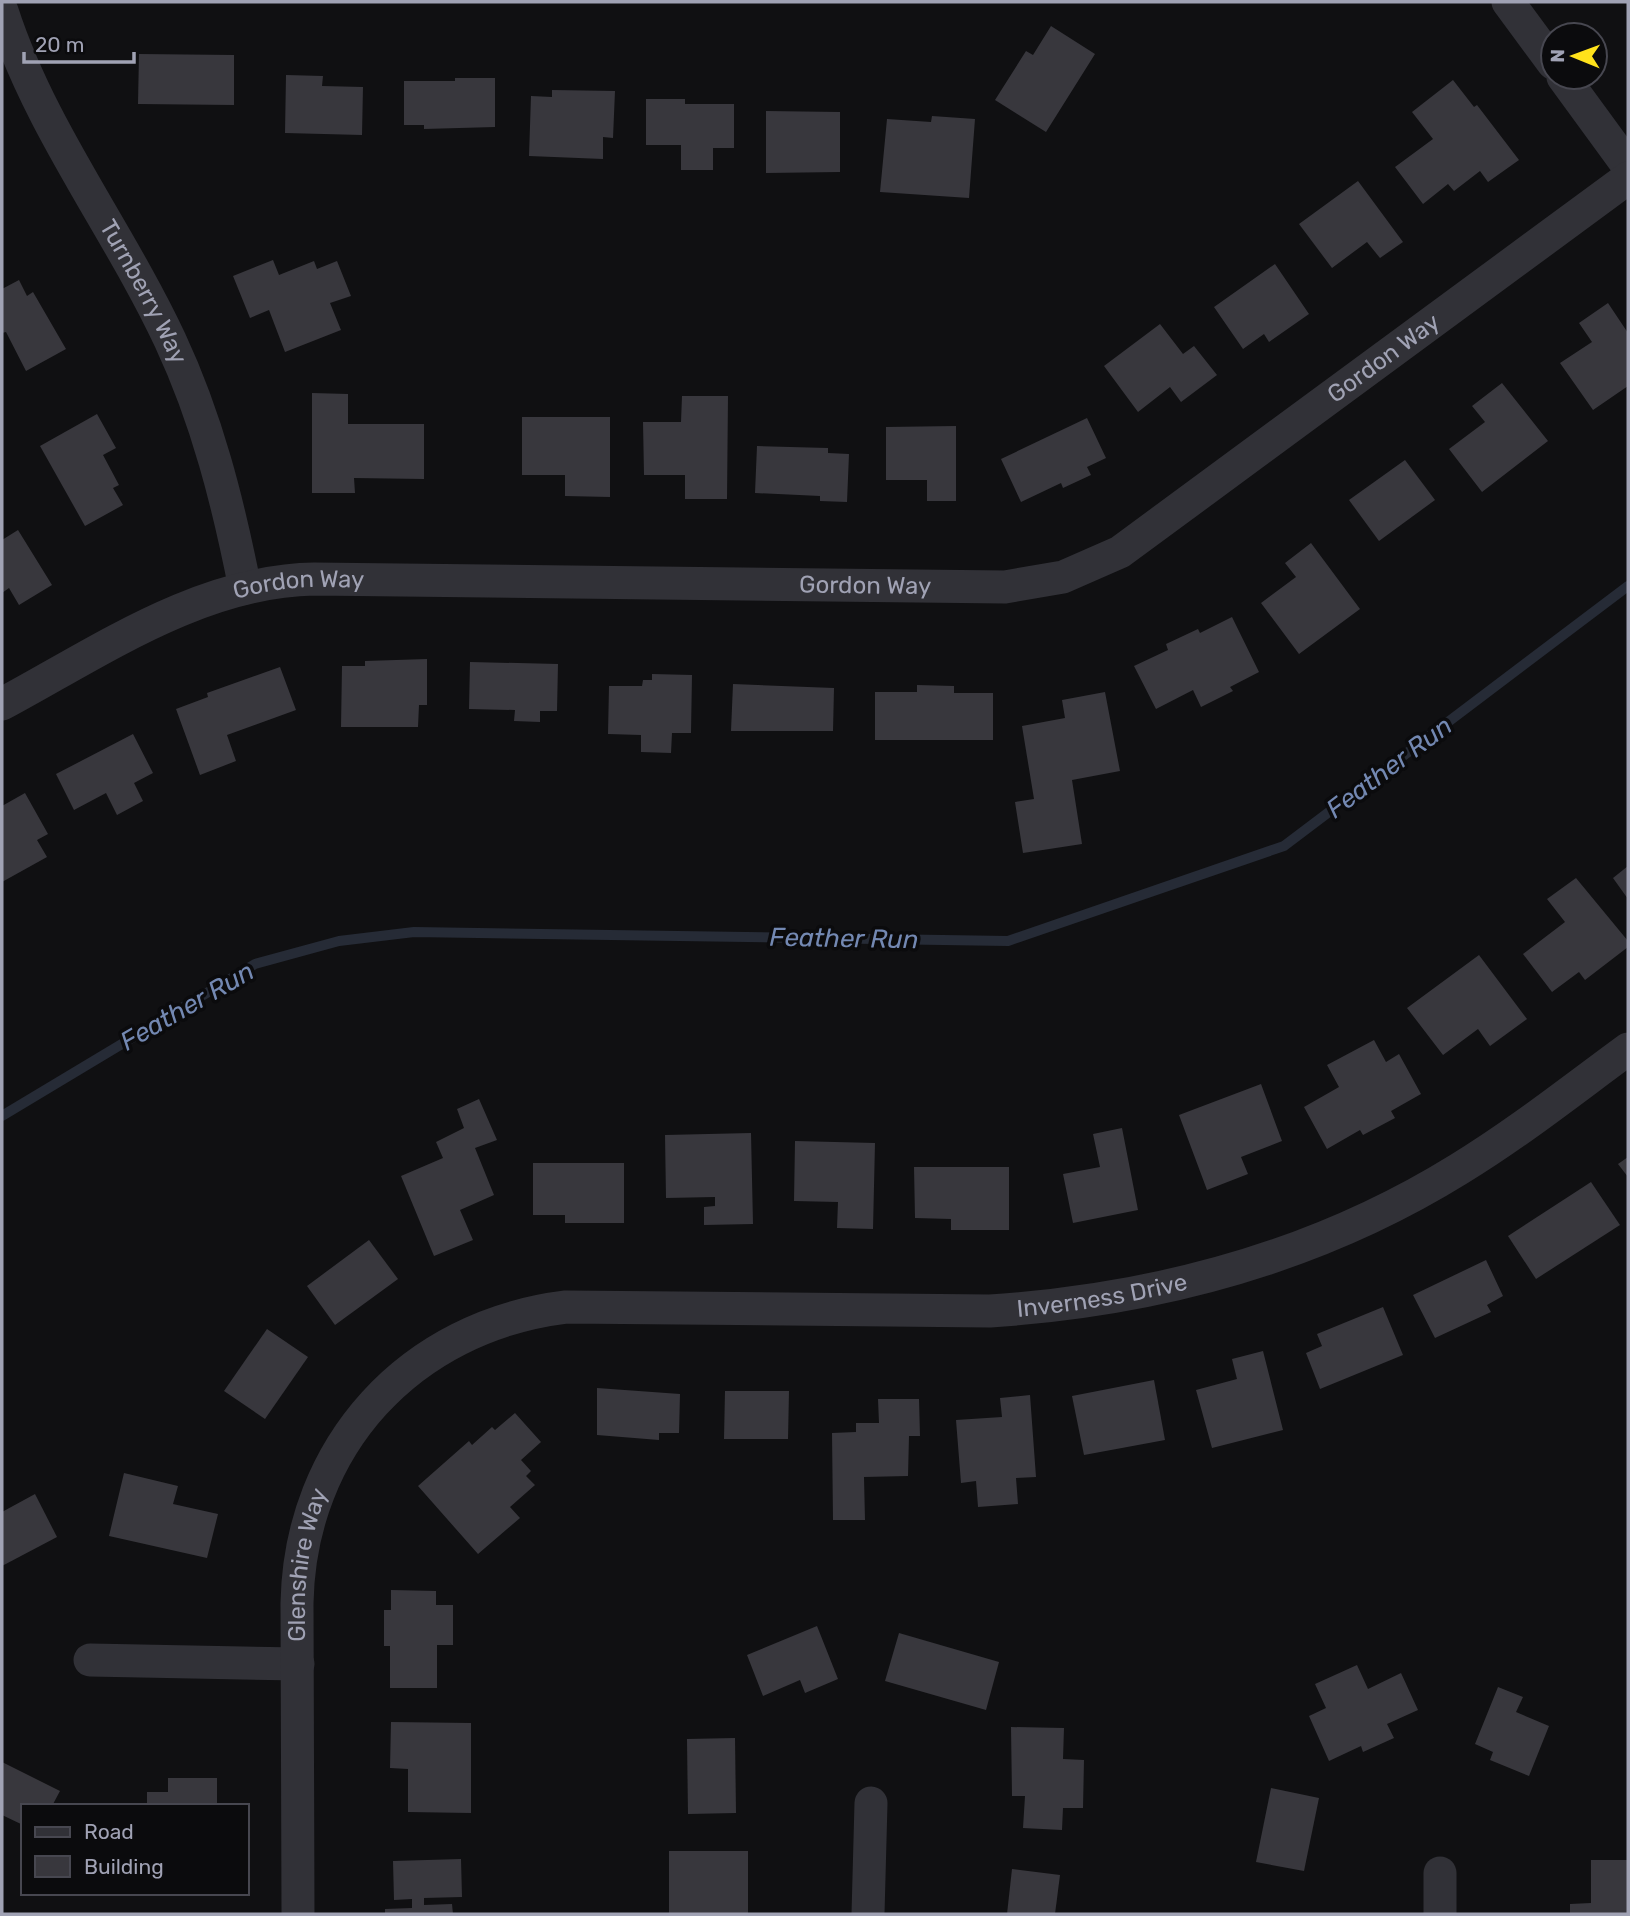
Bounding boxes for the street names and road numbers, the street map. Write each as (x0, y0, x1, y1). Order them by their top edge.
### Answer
street label: Turnberry Way (94, 215, 193, 368)
street label: Gordon Way (1322, 308, 1445, 408)
street label: Gordon Way (230, 565, 364, 605)
street label: Gordon Way (799, 571, 931, 600)
street label: Inverness Drive (1015, 1268, 1190, 1323)
street label: Glenshire Way (283, 1484, 333, 1642)

